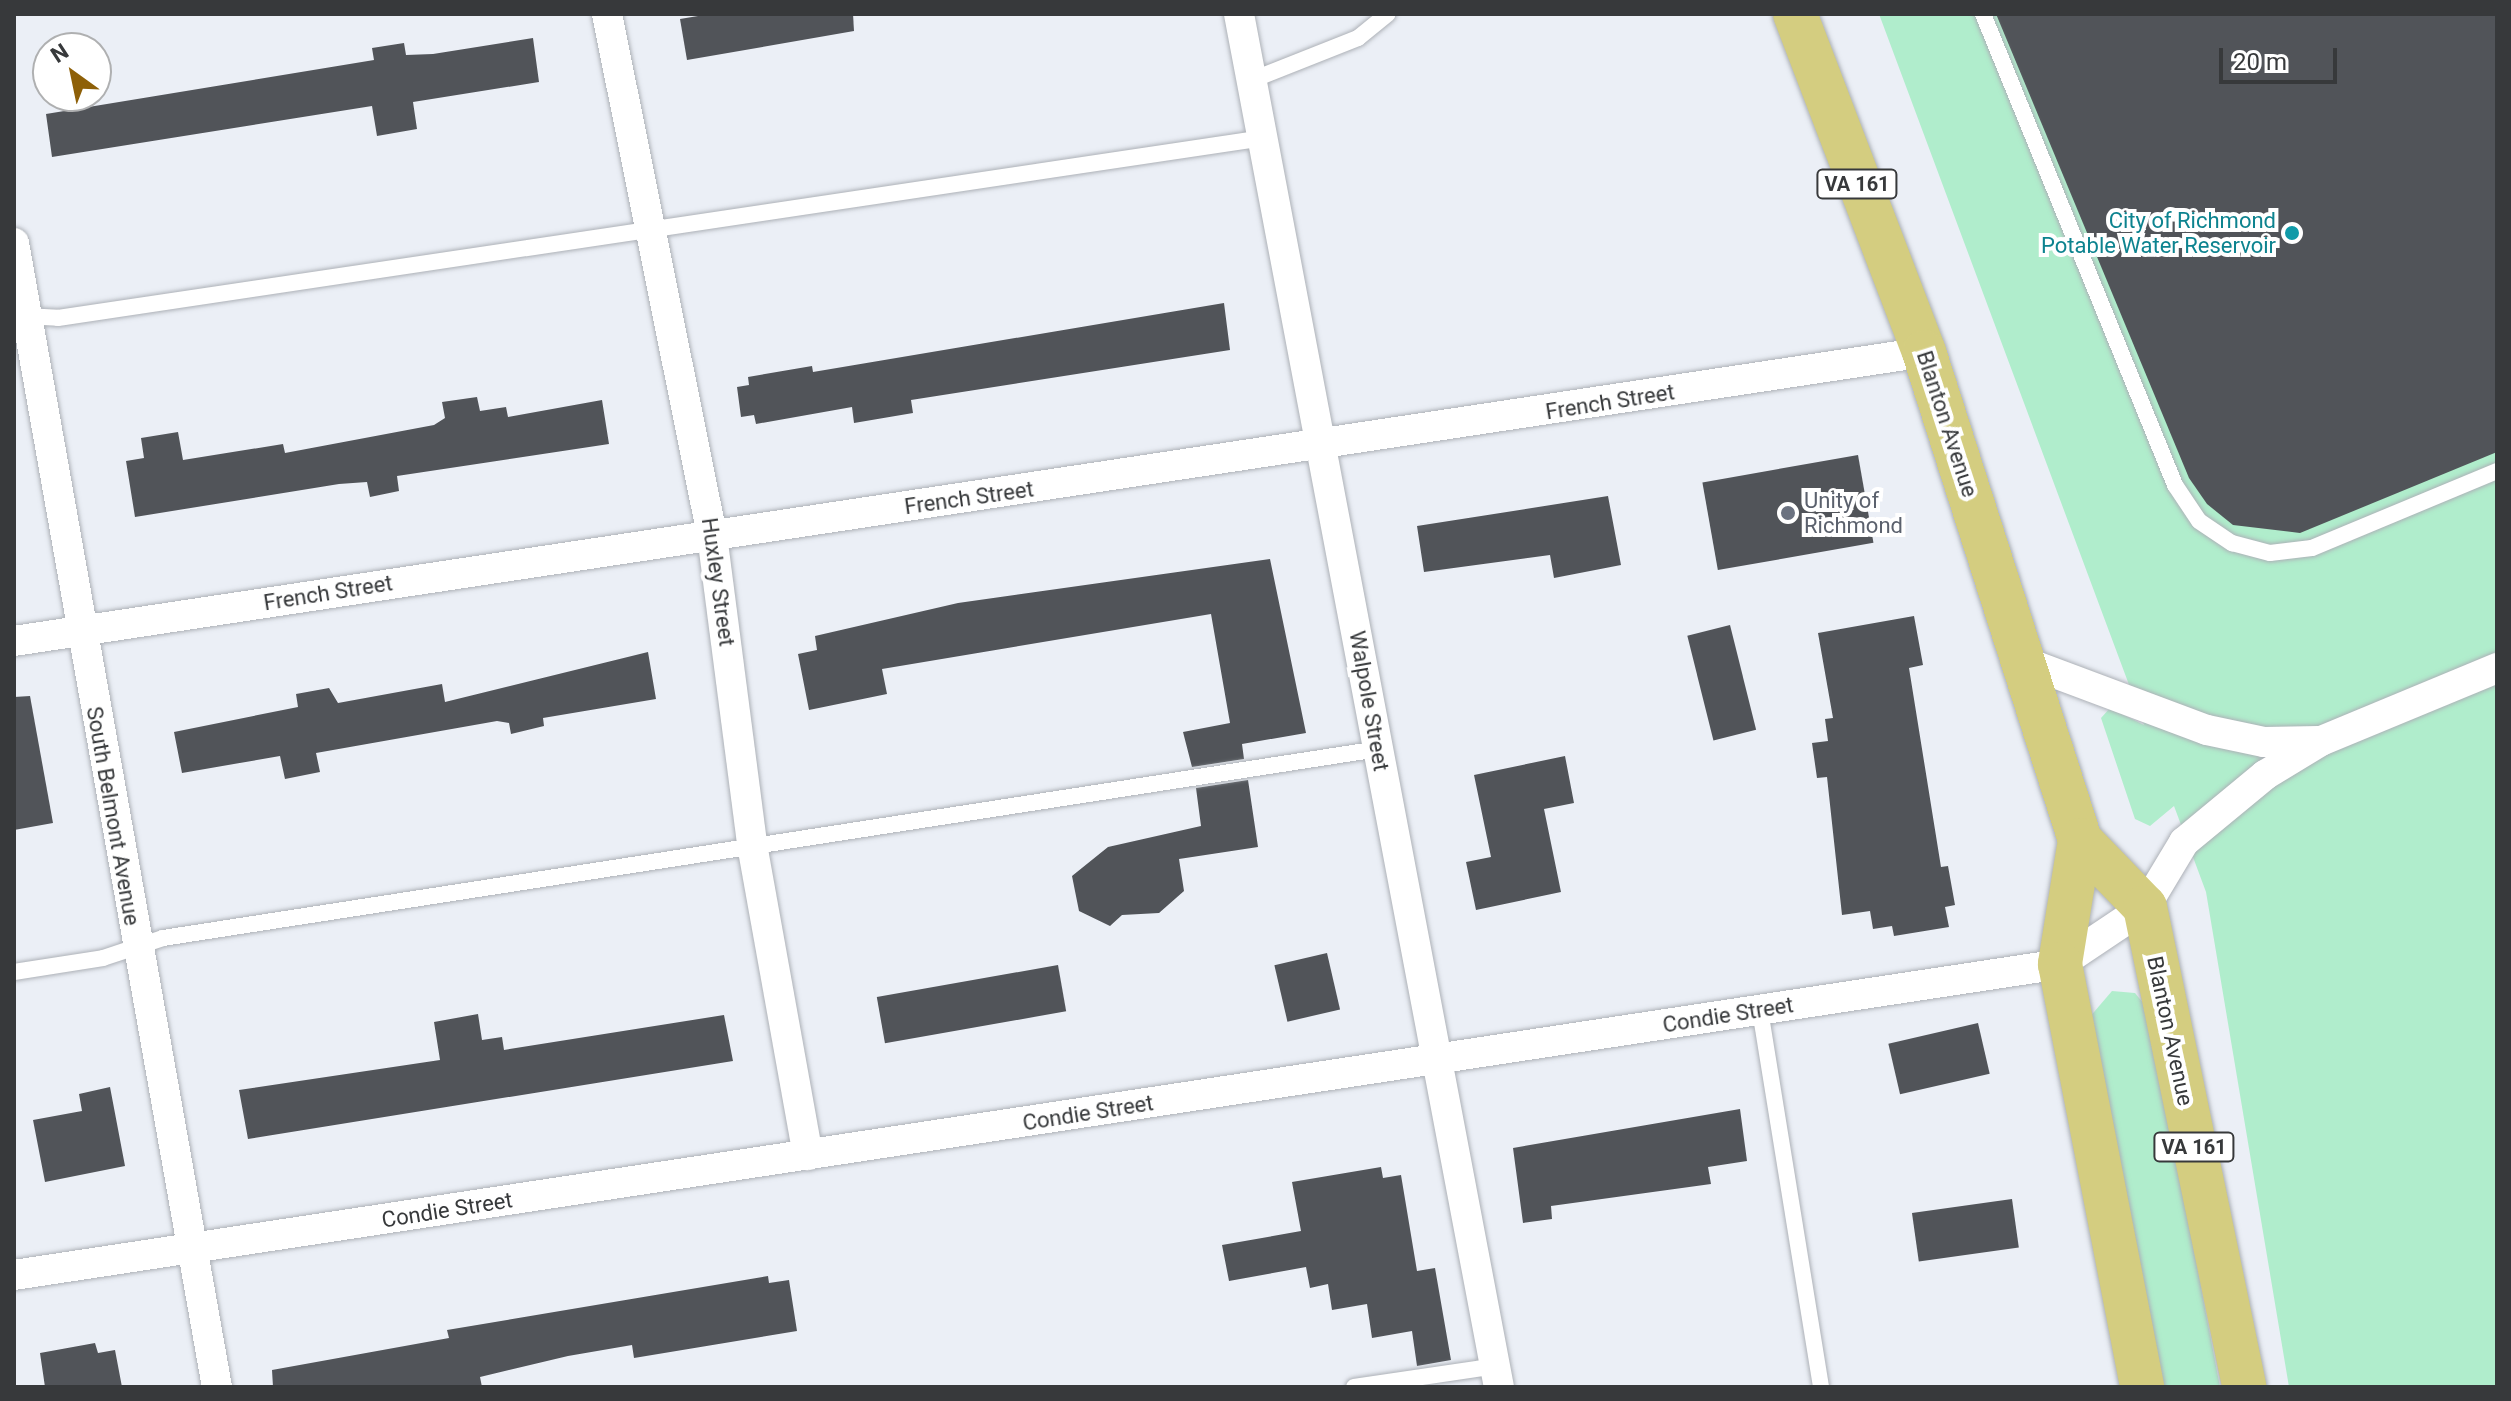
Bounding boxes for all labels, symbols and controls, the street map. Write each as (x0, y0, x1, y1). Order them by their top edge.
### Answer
north arrow (32, 32, 112, 112)
scale bar (2223, 32, 2341, 82)
text: N (46, 38, 73, 68)
text: 20 m (2233, 48, 2287, 76)
road number: VA 161 (1815, 168, 1899, 200)
place label: City of Richmond Potable Water Reservoir (2041, 207, 2276, 258)
marker: City of Richmond Potable Water Reservoir (2283, 224, 2301, 242)
street label: Blanton Avenue (1911, 348, 1983, 500)
street label: French Street (1544, 379, 1676, 425)
street label: French Street (903, 476, 1035, 520)
place label: Unity of Richmond (1804, 487, 1903, 538)
marker: Unity of Richmond (1779, 504, 1797, 522)
street label: Huxley Street (696, 516, 740, 648)
street label: French Street (262, 570, 394, 616)
street label: Walpole Street (1344, 629, 1394, 773)
street label: South Belmont Avenue (81, 704, 145, 928)
street label: Blanton Avenue (2141, 954, 2199, 1108)
street label: Condie Street (1661, 992, 1795, 1038)
street label: Condie Street (1021, 1090, 1155, 1136)
road number: VA 161 (2152, 1131, 2236, 1163)
street label: Condie Street (380, 1187, 514, 1233)

